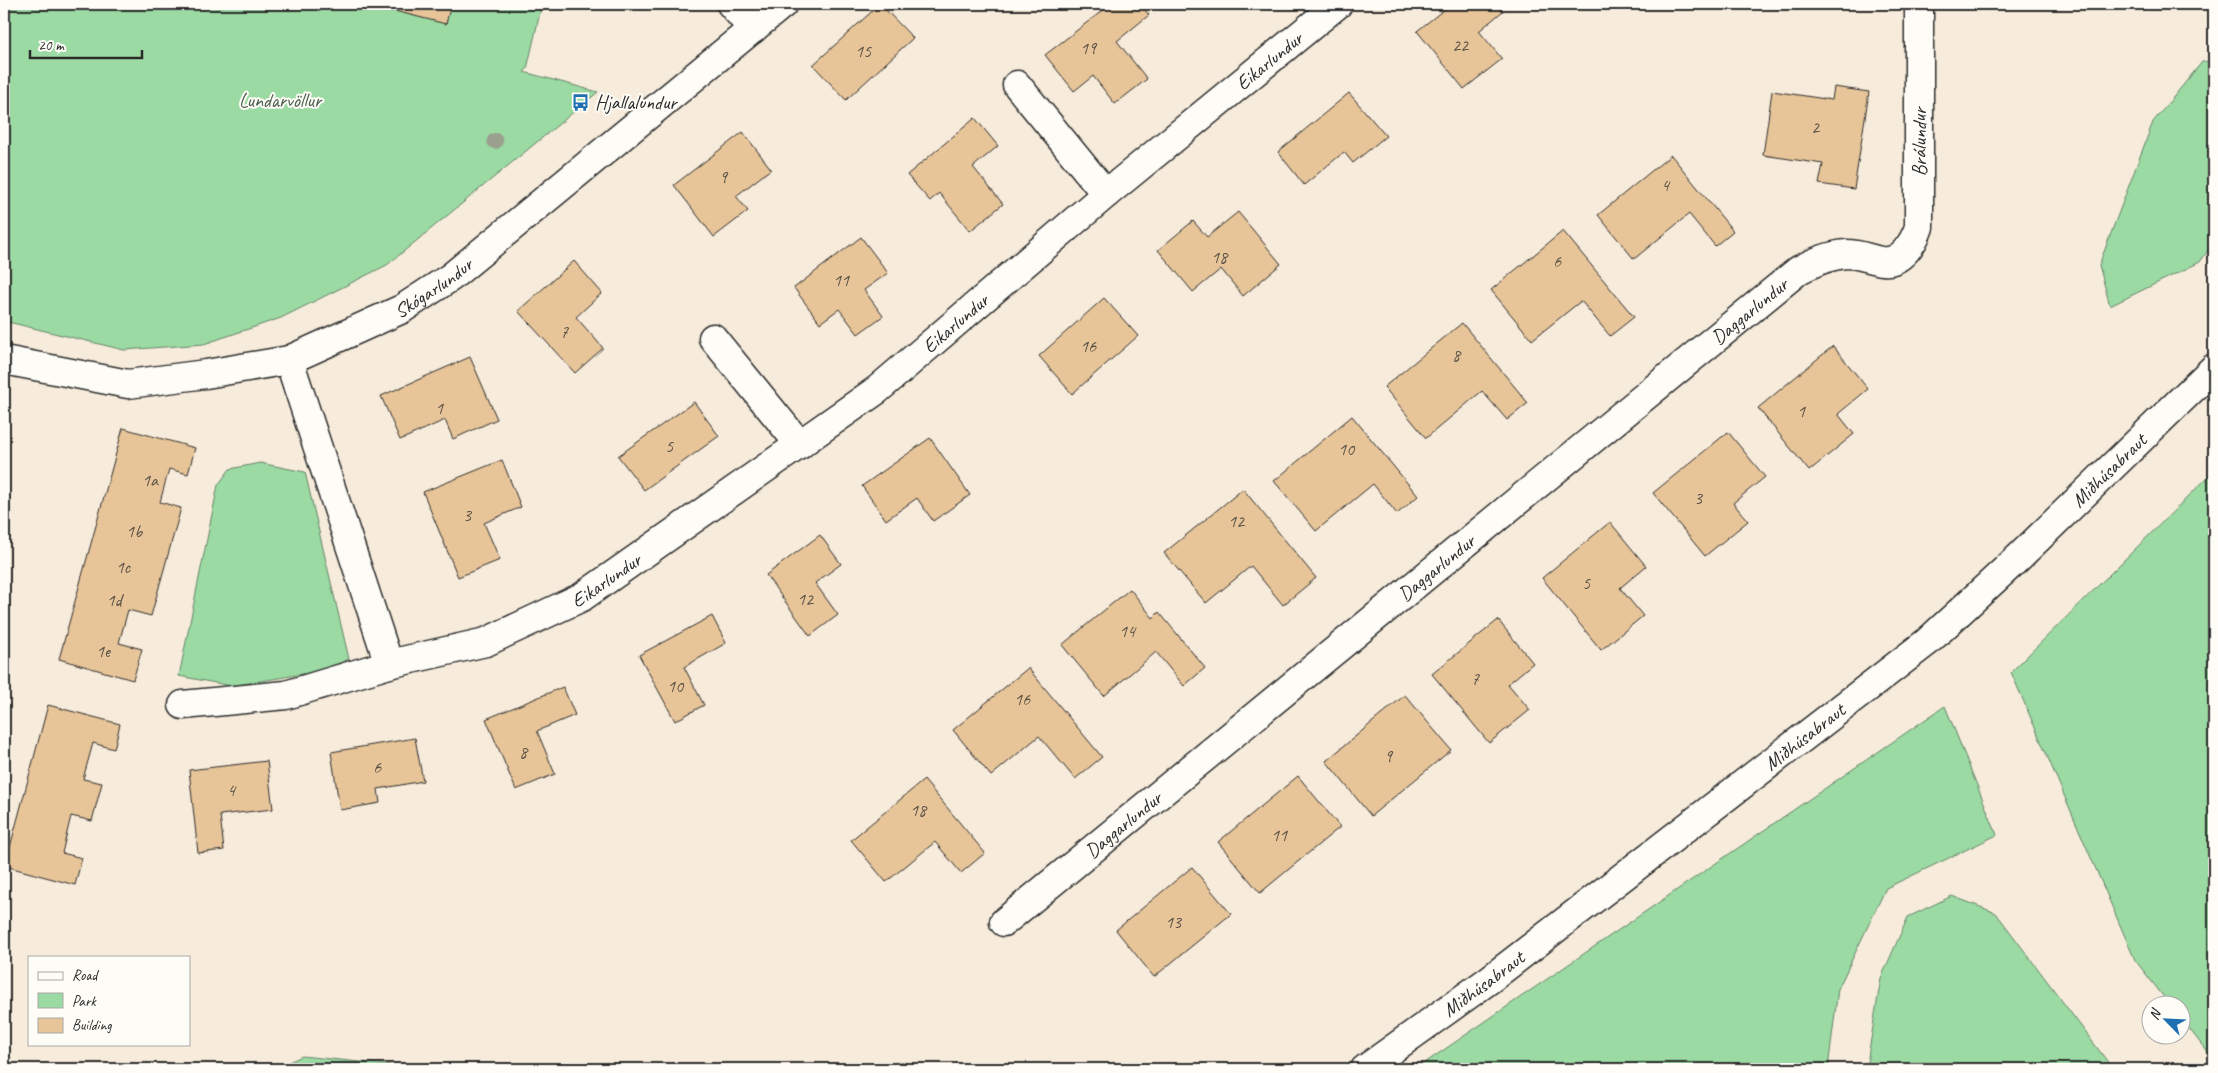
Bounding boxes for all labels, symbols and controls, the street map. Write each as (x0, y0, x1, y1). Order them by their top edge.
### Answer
street label: Eikarlundur (1231, 25, 1309, 96)
scale bar (30, 28, 142, 60)
house number: 22 (1452, 34, 1470, 56)
text: 20 m (38, 36, 65, 55)
house number: 19 (1080, 37, 1098, 59)
house number: 15 (855, 40, 872, 62)
park label: Lundarvöllur (239, 88, 323, 113)
place label: Hjallalundur (595, 90, 678, 115)
bus stop icon: Hjallalundur (571, 92, 591, 112)
street label: Brálundur (1907, 106, 1932, 176)
house number: 2 (1811, 116, 1821, 138)
house number: 9 (719, 166, 729, 188)
house number: 4 (1661, 174, 1671, 196)
house number: 18 (1211, 246, 1229, 268)
house number: 6 (1553, 250, 1562, 272)
street label: Skógarlundur (391, 251, 479, 324)
house number: 11 (833, 269, 850, 291)
street label: Daggarlundur (1706, 271, 1795, 350)
street label: Eikarlundur (917, 287, 995, 359)
house number: 7 (560, 321, 569, 343)
house number: 16 (1080, 335, 1097, 357)
house number: 8 (1452, 344, 1462, 366)
house number: 1 (435, 397, 444, 419)
house number: 1 (1797, 400, 1806, 422)
street label: Miðhúsabraut (2066, 427, 2154, 513)
house number: 5 (665, 435, 674, 457)
house number: 10 (1338, 438, 1356, 460)
house number: 1a (142, 469, 159, 491)
house number: 3 (1694, 487, 1704, 509)
house number: 3 (463, 504, 473, 526)
house number: 12 (1228, 510, 1246, 532)
house number: 1b (126, 520, 143, 542)
street label: Daggarlundur (1393, 528, 1481, 607)
street label: Eikarlundur (568, 546, 647, 613)
house number: 1c (116, 556, 132, 578)
house number: 5 (1582, 572, 1591, 594)
house number: 12 (797, 588, 815, 610)
house number: 1d (106, 589, 125, 611)
house number: 14 (1119, 620, 1137, 642)
house number: 1e (96, 640, 111, 662)
house number: 7 (1471, 668, 1480, 690)
house number: 10 (667, 675, 685, 697)
house number: 16 (1014, 688, 1031, 710)
street label: Miðhúsabraut (1759, 696, 1852, 776)
house number: 8 (519, 741, 529, 763)
house number: 9 (1384, 745, 1394, 767)
house number: 6 (373, 756, 382, 778)
house number: 4 (227, 779, 237, 801)
street label: Daggarlundur (1080, 785, 1168, 864)
house number: 18 (910, 799, 928, 821)
house number: 11 (1271, 824, 1288, 846)
house number: 13 (1165, 911, 1183, 933)
street label: Miðhúsabraut (1438, 944, 1531, 1022)
legend (28, 956, 190, 1046)
text: Road (72, 966, 99, 985)
text: Park (72, 992, 97, 1011)
north arrow (2140, 996, 2190, 1046)
text: N (2145, 1005, 2165, 1022)
text: Building (72, 1016, 112, 1035)

